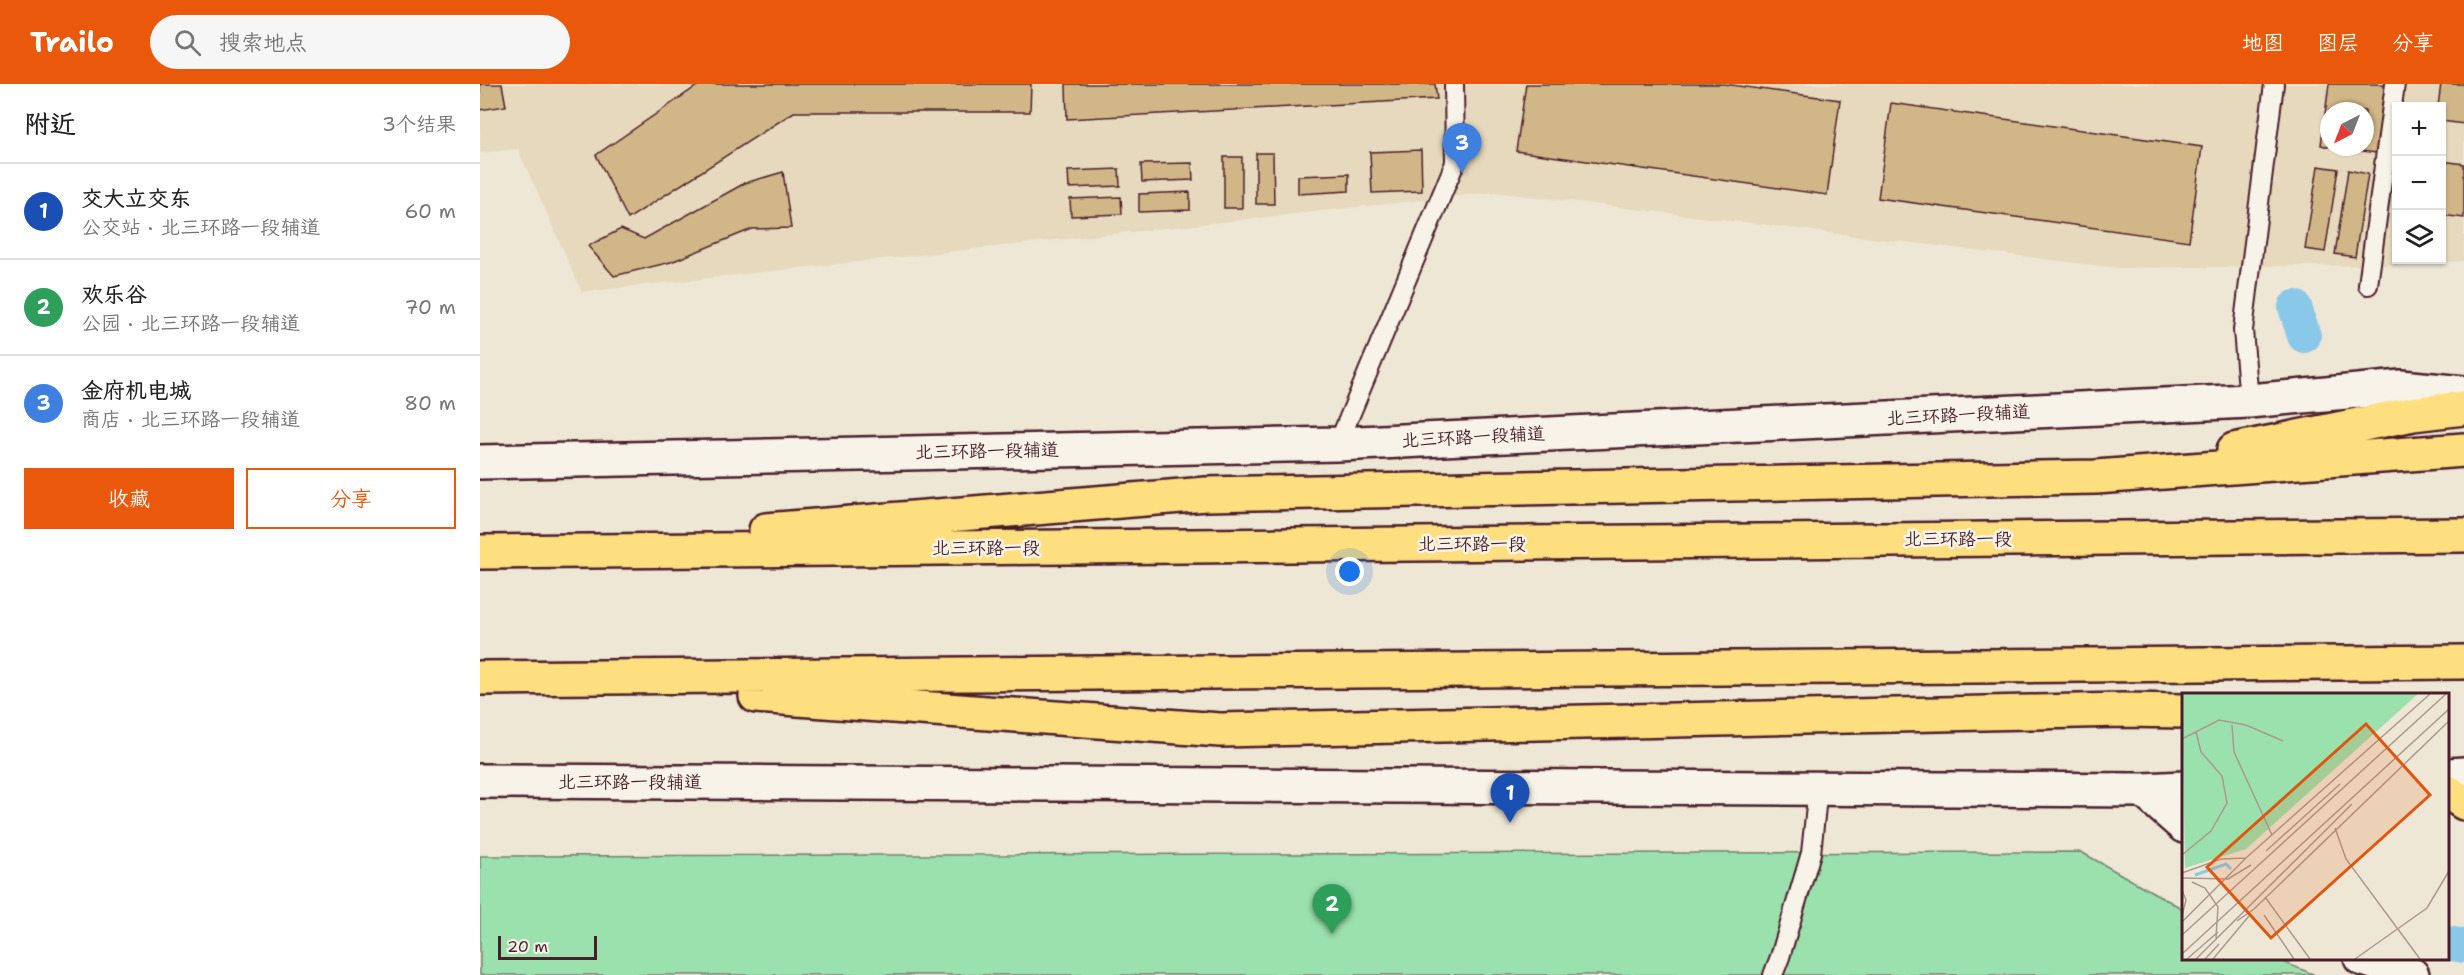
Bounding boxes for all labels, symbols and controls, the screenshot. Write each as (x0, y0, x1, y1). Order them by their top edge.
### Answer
search box (150, 15, 570, 69)
text: Trailo (30, 23, 114, 61)
icon: search (171, 26, 204, 59)
text: 搜索地点 (219, 28, 307, 57)
text: 地图 (2242, 29, 2284, 57)
text: 图层 (2317, 29, 2359, 57)
text: 分享 (2392, 29, 2434, 57)
north arrow (2320, 102, 2374, 156)
map controls (2392, 102, 2446, 264)
button: + (2392, 102, 2446, 156)
text: 附近 (24, 106, 76, 141)
text: 3个结果 (382, 111, 456, 137)
pin: 3 (1442, 124, 1482, 173)
button: − (2392, 156, 2446, 210)
text: 交大立交东 (81, 184, 191, 213)
text: 1 (39, 198, 48, 224)
text: 60 m (404, 198, 456, 224)
button: layers (2392, 210, 2446, 264)
text: 公交站 · 北三环路一段辅道 (81, 214, 320, 240)
text: 欢乐谷 (81, 280, 147, 309)
text: 2 (37, 294, 51, 320)
text: 70 m (404, 294, 456, 320)
text: 公园 · 北三环路一段辅道 (81, 310, 300, 336)
text: 金府机电城 (81, 376, 191, 405)
text: 3 (37, 390, 51, 416)
text: 80 m (404, 390, 456, 416)
street label: 北三环路一段辅道 (1885, 399, 2031, 431)
text: 商店 · 北三环路一段辅道 (81, 406, 300, 432)
street label: 北三环路一段辅道 (1400, 421, 1546, 453)
street label: 北三环路一段辅道 (915, 438, 1059, 464)
button: 收藏 (24, 468, 234, 529)
button: 分享 (246, 468, 456, 529)
street label: 北三环路一段 (1904, 527, 2012, 551)
street label: 北三环路一段 (1418, 532, 1526, 556)
street label: 北三环路一段 (932, 536, 1040, 560)
your location (1335, 557, 1364, 586)
inset map (2182, 693, 2449, 960)
street label: 北三环路一段辅道 (558, 770, 702, 794)
pin: 1 (1490, 774, 1530, 823)
pin: 2 (1312, 884, 1352, 934)
scale bar (498, 933, 597, 960)
text: 20 m (507, 936, 548, 957)

